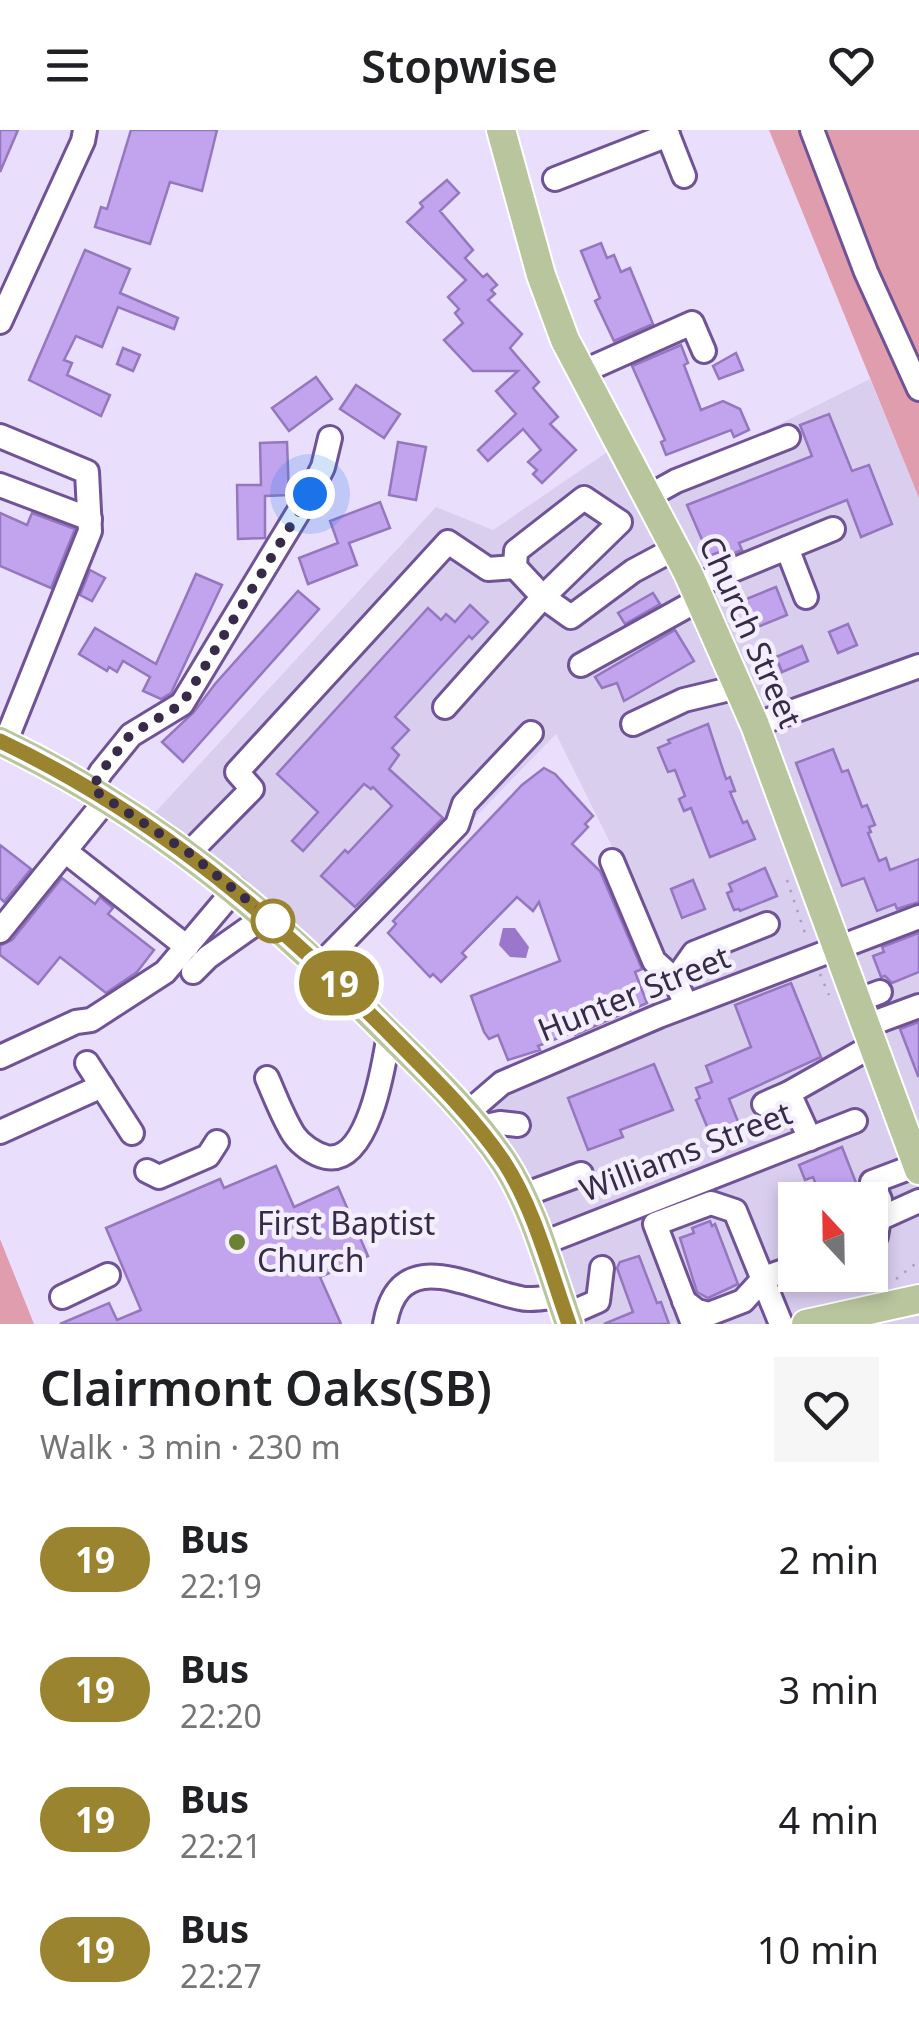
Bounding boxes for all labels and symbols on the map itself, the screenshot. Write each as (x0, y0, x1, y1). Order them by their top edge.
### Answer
your location (285, 469, 335, 519)
street label: Church Street (690, 529, 813, 734)
unlabelled marker (252, 900, 294, 942)
street label: Hunter Street (531, 935, 736, 1051)
line badge: 19 (294, 950, 384, 1016)
street label: Williams Street (573, 1090, 798, 1211)
north arrow (778, 1182, 888, 1292)
place label: First Baptist Church (257, 1201, 435, 1281)
marker: First Baptist Church (226, 1231, 248, 1253)

